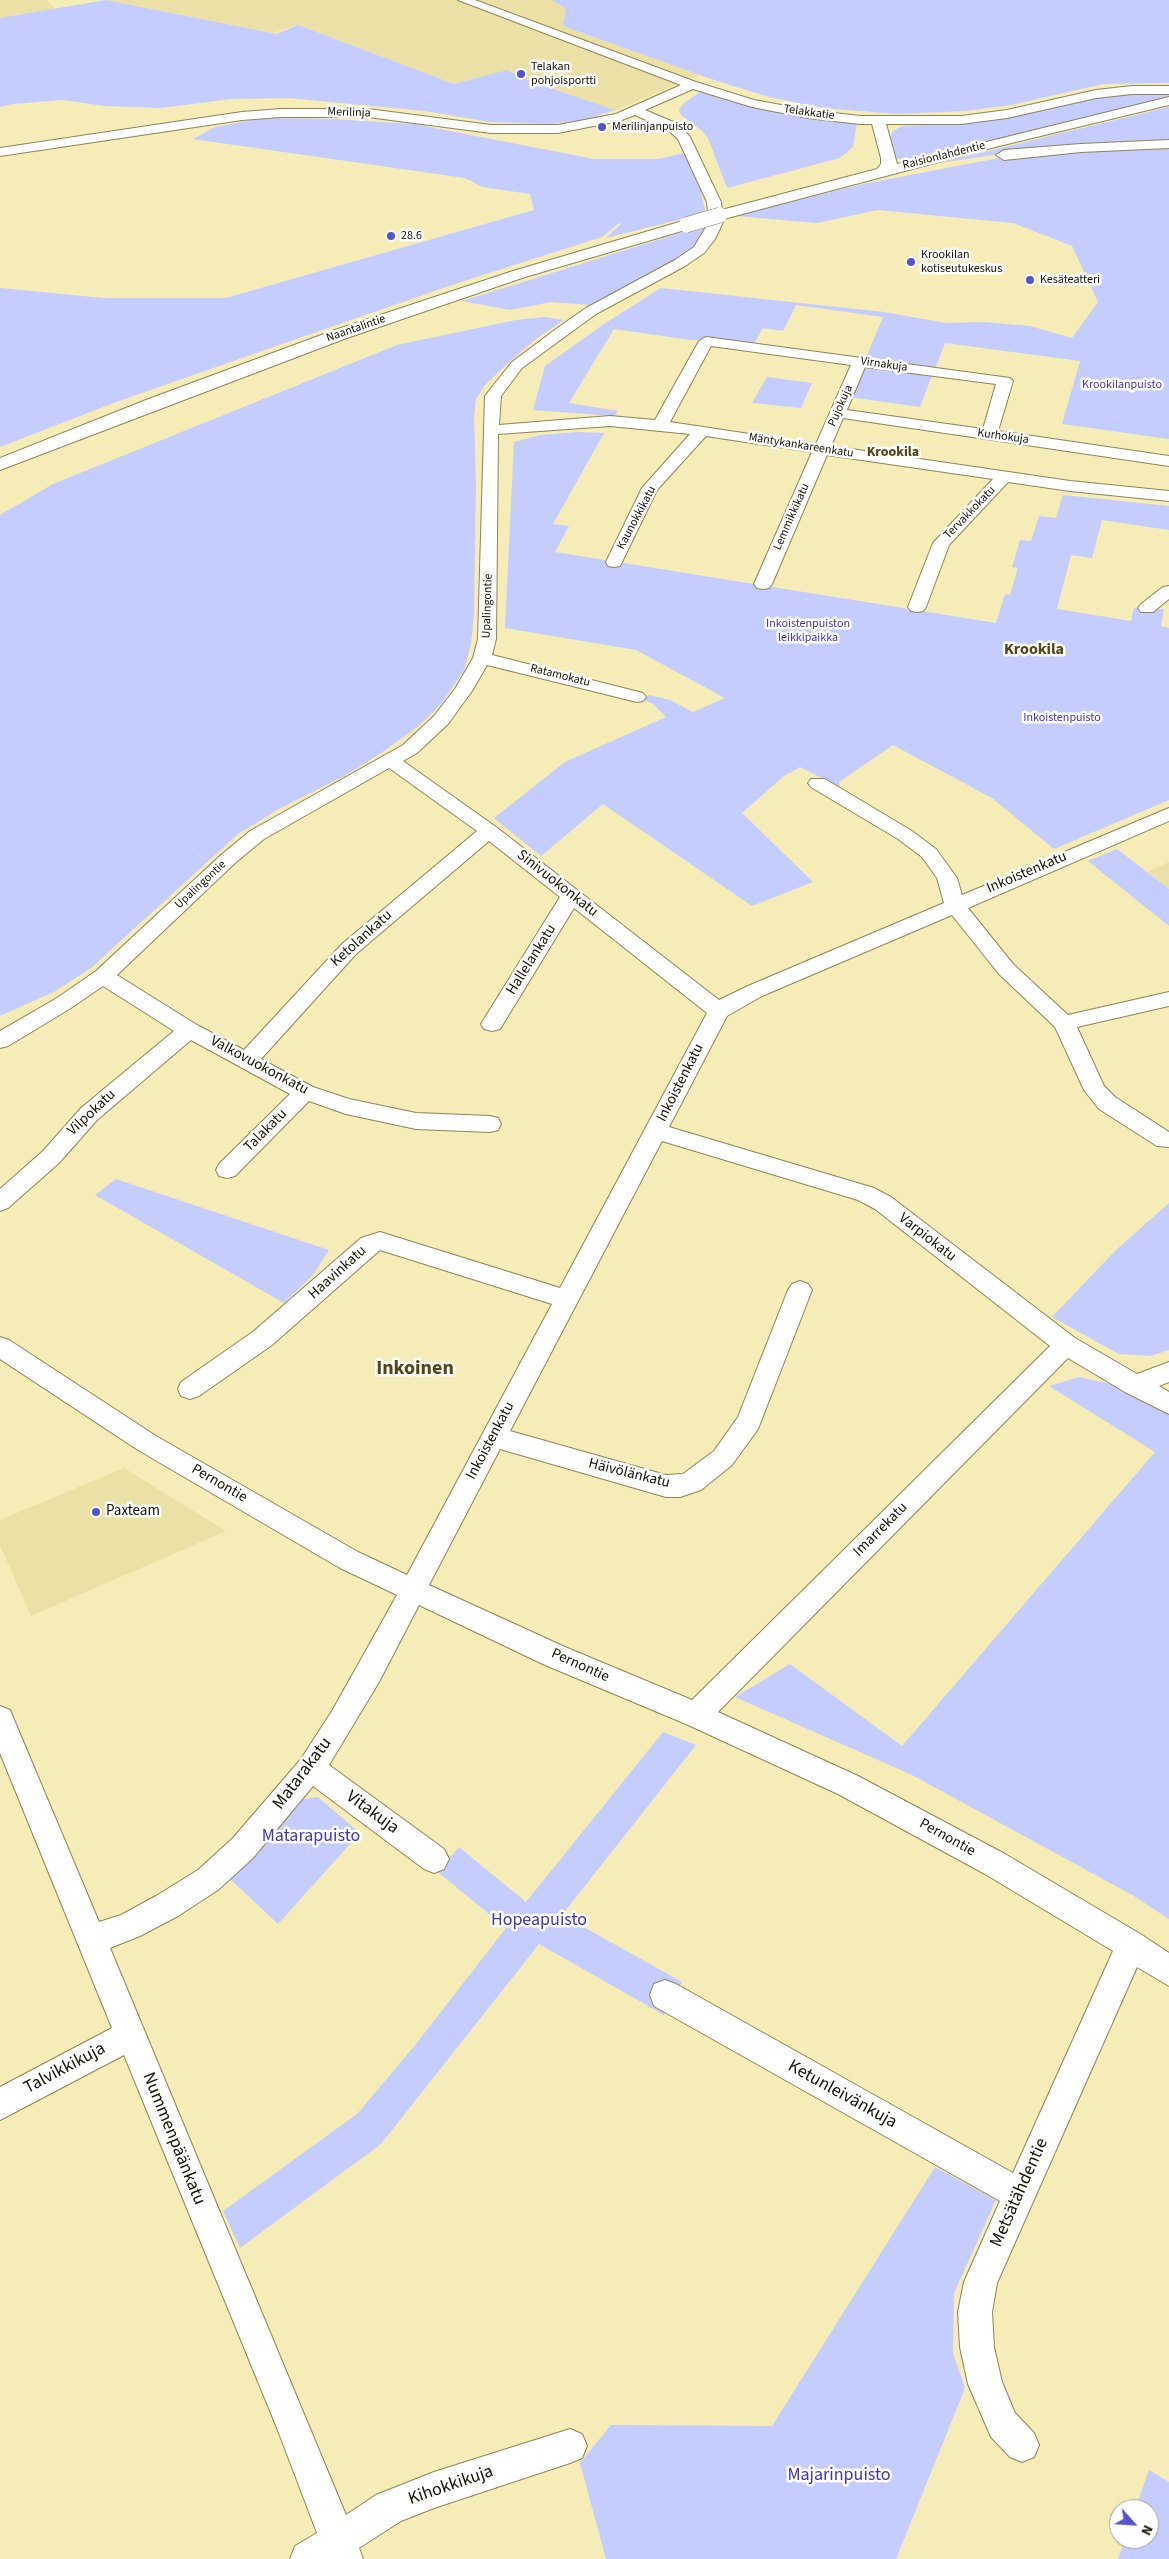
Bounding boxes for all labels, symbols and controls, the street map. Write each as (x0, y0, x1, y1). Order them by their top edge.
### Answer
place label: Telakan pohjoisportti (531, 60, 596, 88)
marker: Telakan pohjoisportti (515, 68, 527, 80)
street label: Telakkatie (783, 102, 835, 124)
street label: Merilinja (327, 105, 371, 121)
place label: Merilinjanpuisto (612, 120, 693, 134)
marker: Merilinjanpuisto (596, 121, 608, 133)
street label: Raisionlahdentie (901, 139, 987, 173)
place label: 28.6 (401, 229, 422, 243)
marker: 28.6 (385, 230, 397, 242)
place label: Krookilan kotiseutukeskus (921, 248, 1002, 276)
marker: Krookilan kotiseutukeskus (905, 256, 917, 268)
place label: Kesäteatteri (1040, 273, 1100, 287)
marker: Kesäteatteri (1024, 274, 1036, 286)
street label: Naantalintie (324, 312, 388, 346)
street label: Virnakuja (860, 355, 908, 375)
park label: Krookilanpuisto (1082, 378, 1162, 392)
street label: Pujokuja (825, 383, 857, 429)
street label: Kurhokuja (976, 426, 1030, 448)
street label: Mäntykankareenkatu (747, 431, 855, 461)
district label: Krookila (867, 445, 919, 461)
street label: Lemmikkikatu (771, 481, 813, 553)
street label: Kaunokkikatu (614, 484, 660, 552)
street label: Tervakkokatu (941, 484, 999, 542)
street label: Upalingontie (480, 573, 496, 639)
park label: Inkoistenpuiston leikkipaikka (766, 617, 850, 645)
district label: Krookila (1004, 640, 1064, 660)
street label: Ratamokatu (529, 662, 591, 690)
park label: Inkoistenpuisto (1023, 711, 1101, 725)
street label: Sinivuokonkatu (513, 847, 601, 921)
street label: Inkoistenkatu (984, 848, 1070, 898)
street label: Upalingontie (172, 858, 230, 912)
street label: Ketolankatu (328, 907, 396, 971)
street label: Hallelankatu (503, 921, 561, 999)
street label: Valkovuokonkatu (207, 1033, 311, 1099)
street label: Inkoistenkatu (654, 1041, 708, 1125)
street label: Vilpokatu (64, 1086, 120, 1140)
street label: Talakatu (241, 1106, 291, 1156)
street label: Varpiokatu (895, 1210, 959, 1266)
street label: Haavinkatu (305, 1242, 371, 1304)
district label: Inkoinen (376, 1358, 454, 1382)
street label: Inkoistenkatu (463, 1399, 519, 1483)
street label: Häivölänkatu (586, 1455, 672, 1493)
street label: Pernontie (188, 1461, 250, 1507)
street label: Imarrekatu (850, 1499, 912, 1561)
place label: Paxteam (106, 1503, 160, 1521)
marker: Paxteam (90, 1506, 102, 1518)
street label: Pernontie (548, 1645, 612, 1687)
street label: Matarakatu (269, 1734, 337, 1814)
street label: Vitakuja (341, 1786, 403, 1840)
street label: Pernontie (916, 1815, 978, 1861)
park label: Matarapuisto (262, 1826, 360, 1848)
park label: Hopeapuisto (491, 1910, 587, 1932)
street label: Talvikkikuja (21, 2039, 109, 2099)
street label: Ketunleivänkuja (784, 2056, 900, 2134)
street label: Nummenpäänkatu (137, 2069, 209, 2209)
street label: Metsätähdentie (986, 2135, 1054, 2251)
street label: Kihokkikuja (406, 2461, 496, 2511)
park label: Majarinpuisto (787, 2465, 891, 2487)
north arrow (1109, 2499, 1159, 2549)
text: N (1136, 2522, 1158, 2539)

